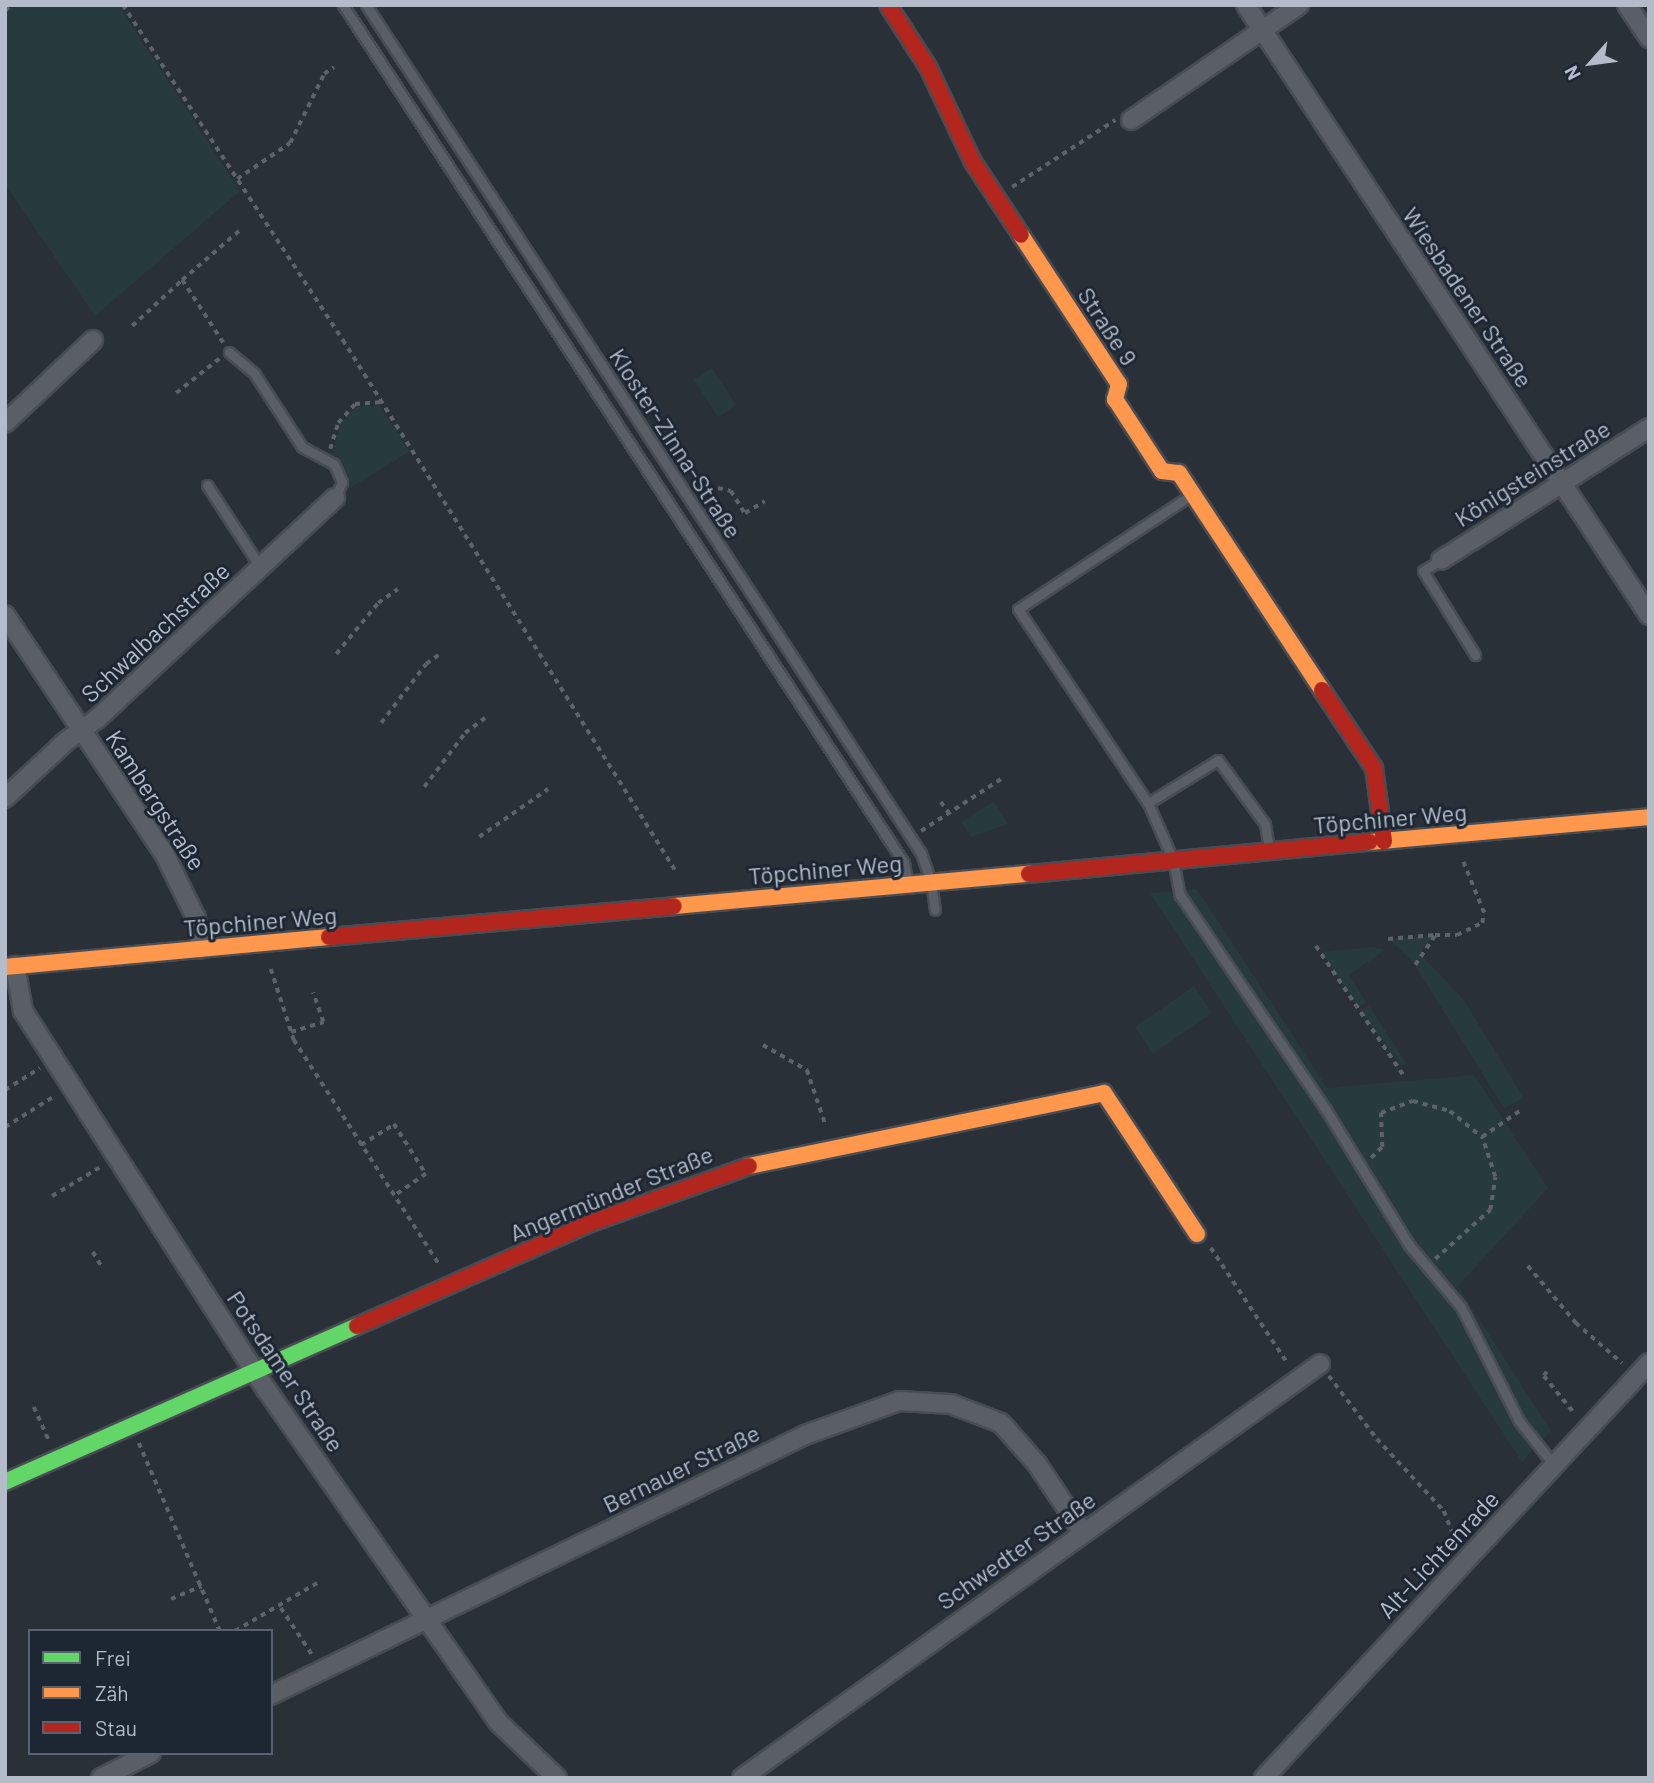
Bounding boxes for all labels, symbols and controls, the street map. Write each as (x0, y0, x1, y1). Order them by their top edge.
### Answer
north arrow (1556, 28, 1626, 98)
text: N (1559, 62, 1585, 84)
street label: Wiesbadener Straße (1397, 201, 1539, 393)
street label: Straße 9 (1072, 282, 1144, 370)
street label: Kloster-Zinna-Straße (604, 343, 748, 543)
street label: Königsteinstraße (1449, 414, 1615, 532)
street label: Schwalbachstraße (75, 556, 235, 708)
street label: Kambergstraße (100, 725, 212, 875)
street label: Töpchiner Weg (1312, 797, 1468, 839)
street label: Töpchiner Weg (747, 848, 903, 890)
street label: Töpchiner Weg (182, 900, 338, 942)
street label: Angermünder Straße (505, 1139, 717, 1247)
street label: Potsdamer Straße (221, 1285, 351, 1457)
street label: Bernauer Straße (598, 1418, 764, 1518)
street label: Alt-Lichtenrade (1372, 1484, 1504, 1624)
street label: Schwedter Straße (931, 1485, 1101, 1615)
legend (28, 1629, 273, 1755)
text: Frei (95, 1645, 131, 1670)
text: Zäh (95, 1680, 129, 1705)
text: Stau (95, 1715, 137, 1740)

